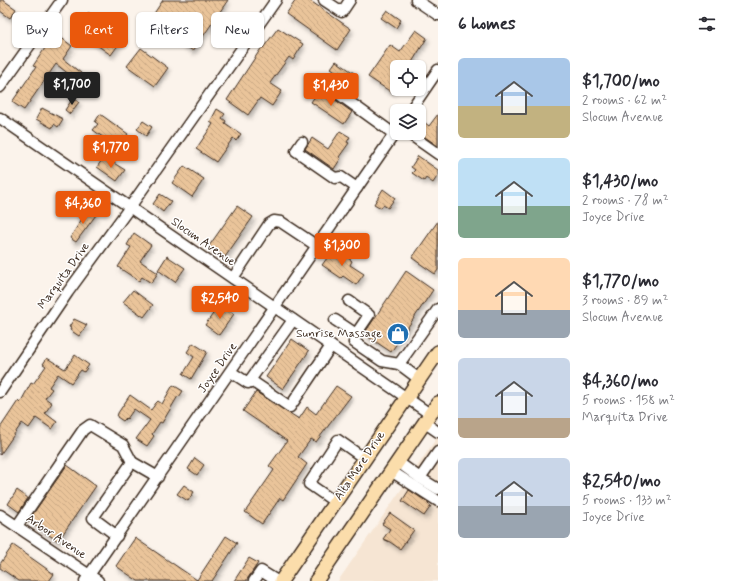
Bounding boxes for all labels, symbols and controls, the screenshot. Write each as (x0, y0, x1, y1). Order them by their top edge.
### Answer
chip: Buy (12, 12, 62, 48)
chip: Rent (70, 12, 128, 48)
chip: Filters (136, 12, 203, 48)
chip: New (211, 12, 264, 48)
text: 6 homes (458, 13, 516, 35)
icon: filters (696, 13, 718, 35)
map controls (390, 60, 426, 140)
button: locate (390, 60, 426, 96)
text: $1,700/mo (582, 70, 660, 92)
pin: $1,700 (39, 72, 105, 106)
pin: $1,430 (298, 73, 364, 107)
icon: home (490, 74, 538, 122)
text: $1,700 (53, 76, 91, 93)
text: $1,430 (313, 77, 349, 94)
text: 2 rooms · 62 m² (582, 92, 667, 109)
button: layers (390, 104, 426, 140)
text: Slocum Avenue (582, 109, 663, 126)
pin: $1,770 (78, 135, 144, 169)
text: $1,770 (92, 139, 130, 156)
text: $1,430/mo (582, 170, 658, 192)
icon: home (490, 174, 538, 222)
pin: $4,360 (50, 191, 116, 225)
text: 2 rooms · 78 m² (582, 192, 669, 209)
text: $4,360 (65, 195, 101, 212)
text: Joyce Drive (582, 209, 645, 226)
street label: Slocum Avenue (168, 214, 239, 270)
pin: $1,300 (309, 233, 375, 267)
text: $1,300 (324, 237, 360, 254)
street label: Marquita Drive (34, 239, 94, 313)
text: $1,770/mo (582, 270, 659, 292)
icon: home (490, 274, 538, 322)
pin: $2,540 (187, 286, 253, 320)
text: $2,540 (201, 290, 239, 307)
text: 3 rooms · 89 m² (582, 292, 668, 309)
text: Slocum Avenue (582, 309, 663, 326)
shop icon: Sunrise Massage (385, 321, 411, 347)
place label: Sunrise Massage (296, 326, 382, 343)
street label: Joyce Drive (195, 340, 241, 396)
text: $4,360/mo (582, 370, 658, 392)
icon: home (490, 374, 538, 422)
text: 5 rooms · 158 m² (582, 392, 675, 409)
text: Marquita Drive (582, 409, 668, 426)
street label: Alta Mere Drive (331, 428, 389, 504)
text: $2,540/mo (582, 470, 661, 492)
icon: home (490, 474, 538, 522)
text: 5 rooms · 133 m² (582, 492, 672, 509)
text: Joyce Drive (582, 509, 645, 526)
street label: Arbor Avenue (23, 511, 89, 563)

